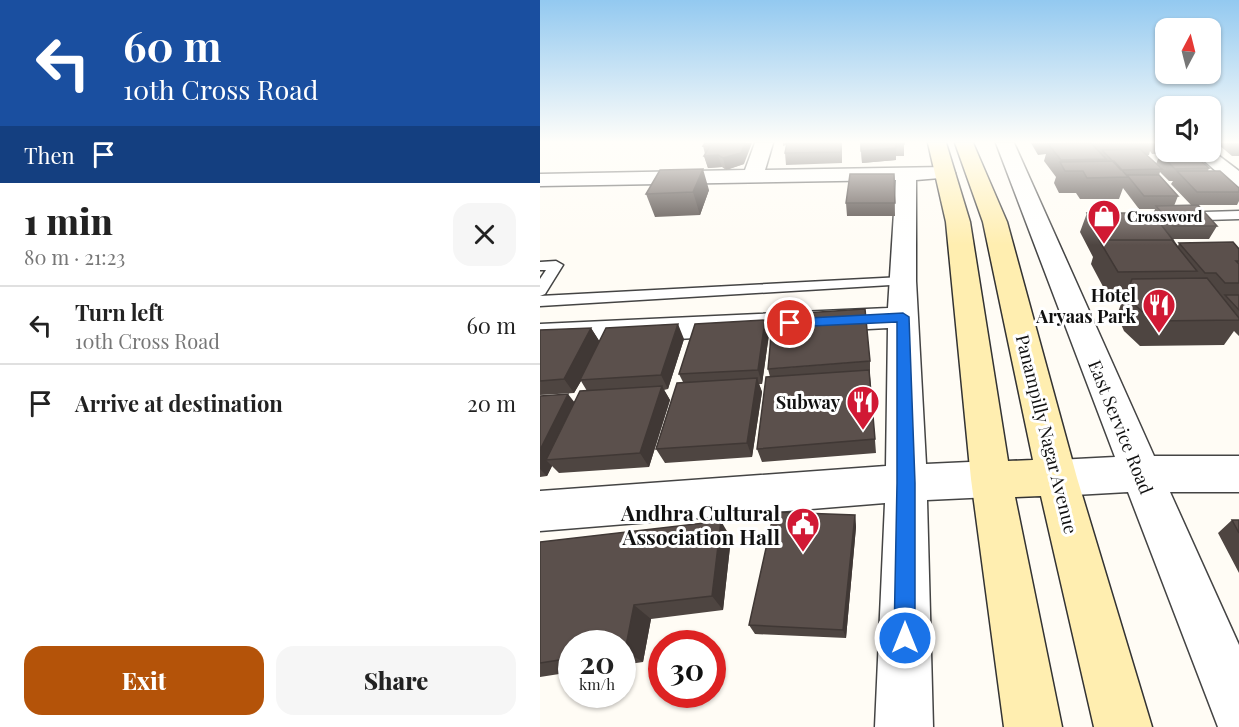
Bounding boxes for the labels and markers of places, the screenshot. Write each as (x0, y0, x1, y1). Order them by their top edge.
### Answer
shop icon: Crossword (1086, 198, 1122, 245)
place label: Crossword (1127, 206, 1203, 226)
place label: Hotel Aryaas Park (1035, 283, 1136, 328)
restaurant icon: Hotel Aryaas Park (1141, 287, 1177, 334)
pin (764, 297, 815, 348)
restaurant icon: Subway (845, 384, 881, 431)
place label: Subway (776, 390, 841, 414)
place label: Andhra Cultural Association Hall (620, 498, 780, 550)
public building icon: Andhra Cultural Association Hall (785, 506, 821, 553)

